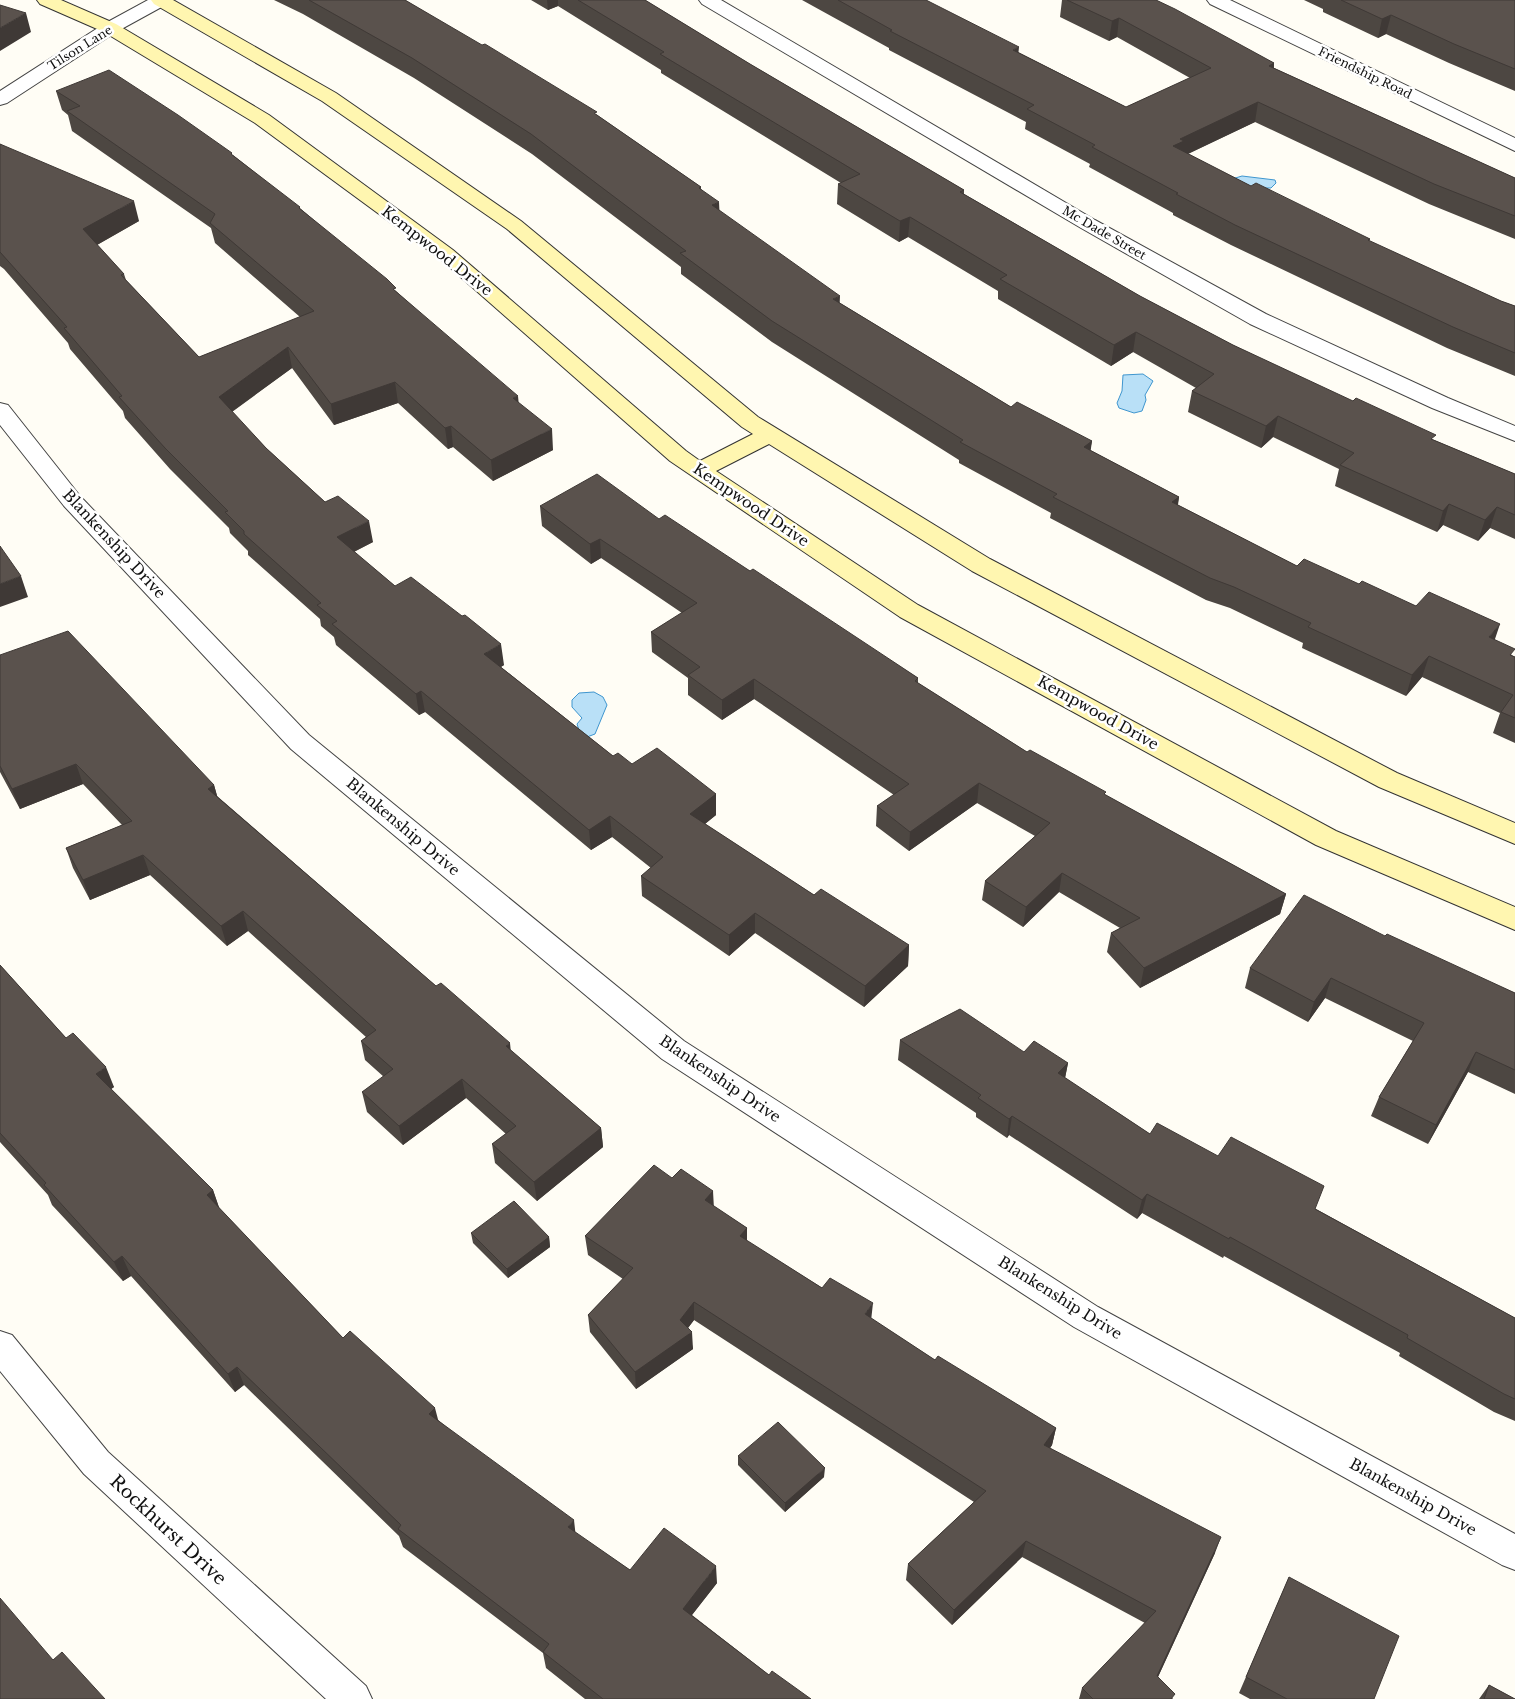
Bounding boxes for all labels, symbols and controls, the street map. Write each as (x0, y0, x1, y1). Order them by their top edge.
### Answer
street label: Tilson Lane (45, 22, 115, 73)
street label: Friendship Road (1316, 43, 1414, 102)
street label: Kempwood Drive (378, 201, 497, 300)
street label: Mc Dade Street (1060, 202, 1149, 263)
street label: Kempwood Drive (690, 459, 813, 550)
street label: Blankenship Drive (59, 485, 170, 602)
street label: Kempwood Drive (1034, 671, 1162, 754)
street label: Blankenship Drive (343, 774, 464, 880)
street label: Blankenship Drive (656, 1031, 785, 1126)
street label: Blankenship Drive (995, 1252, 1126, 1343)
street label: Blankenship Drive (1346, 1454, 1480, 1539)
street label: Rockhurst Drive (105, 1470, 231, 1590)

